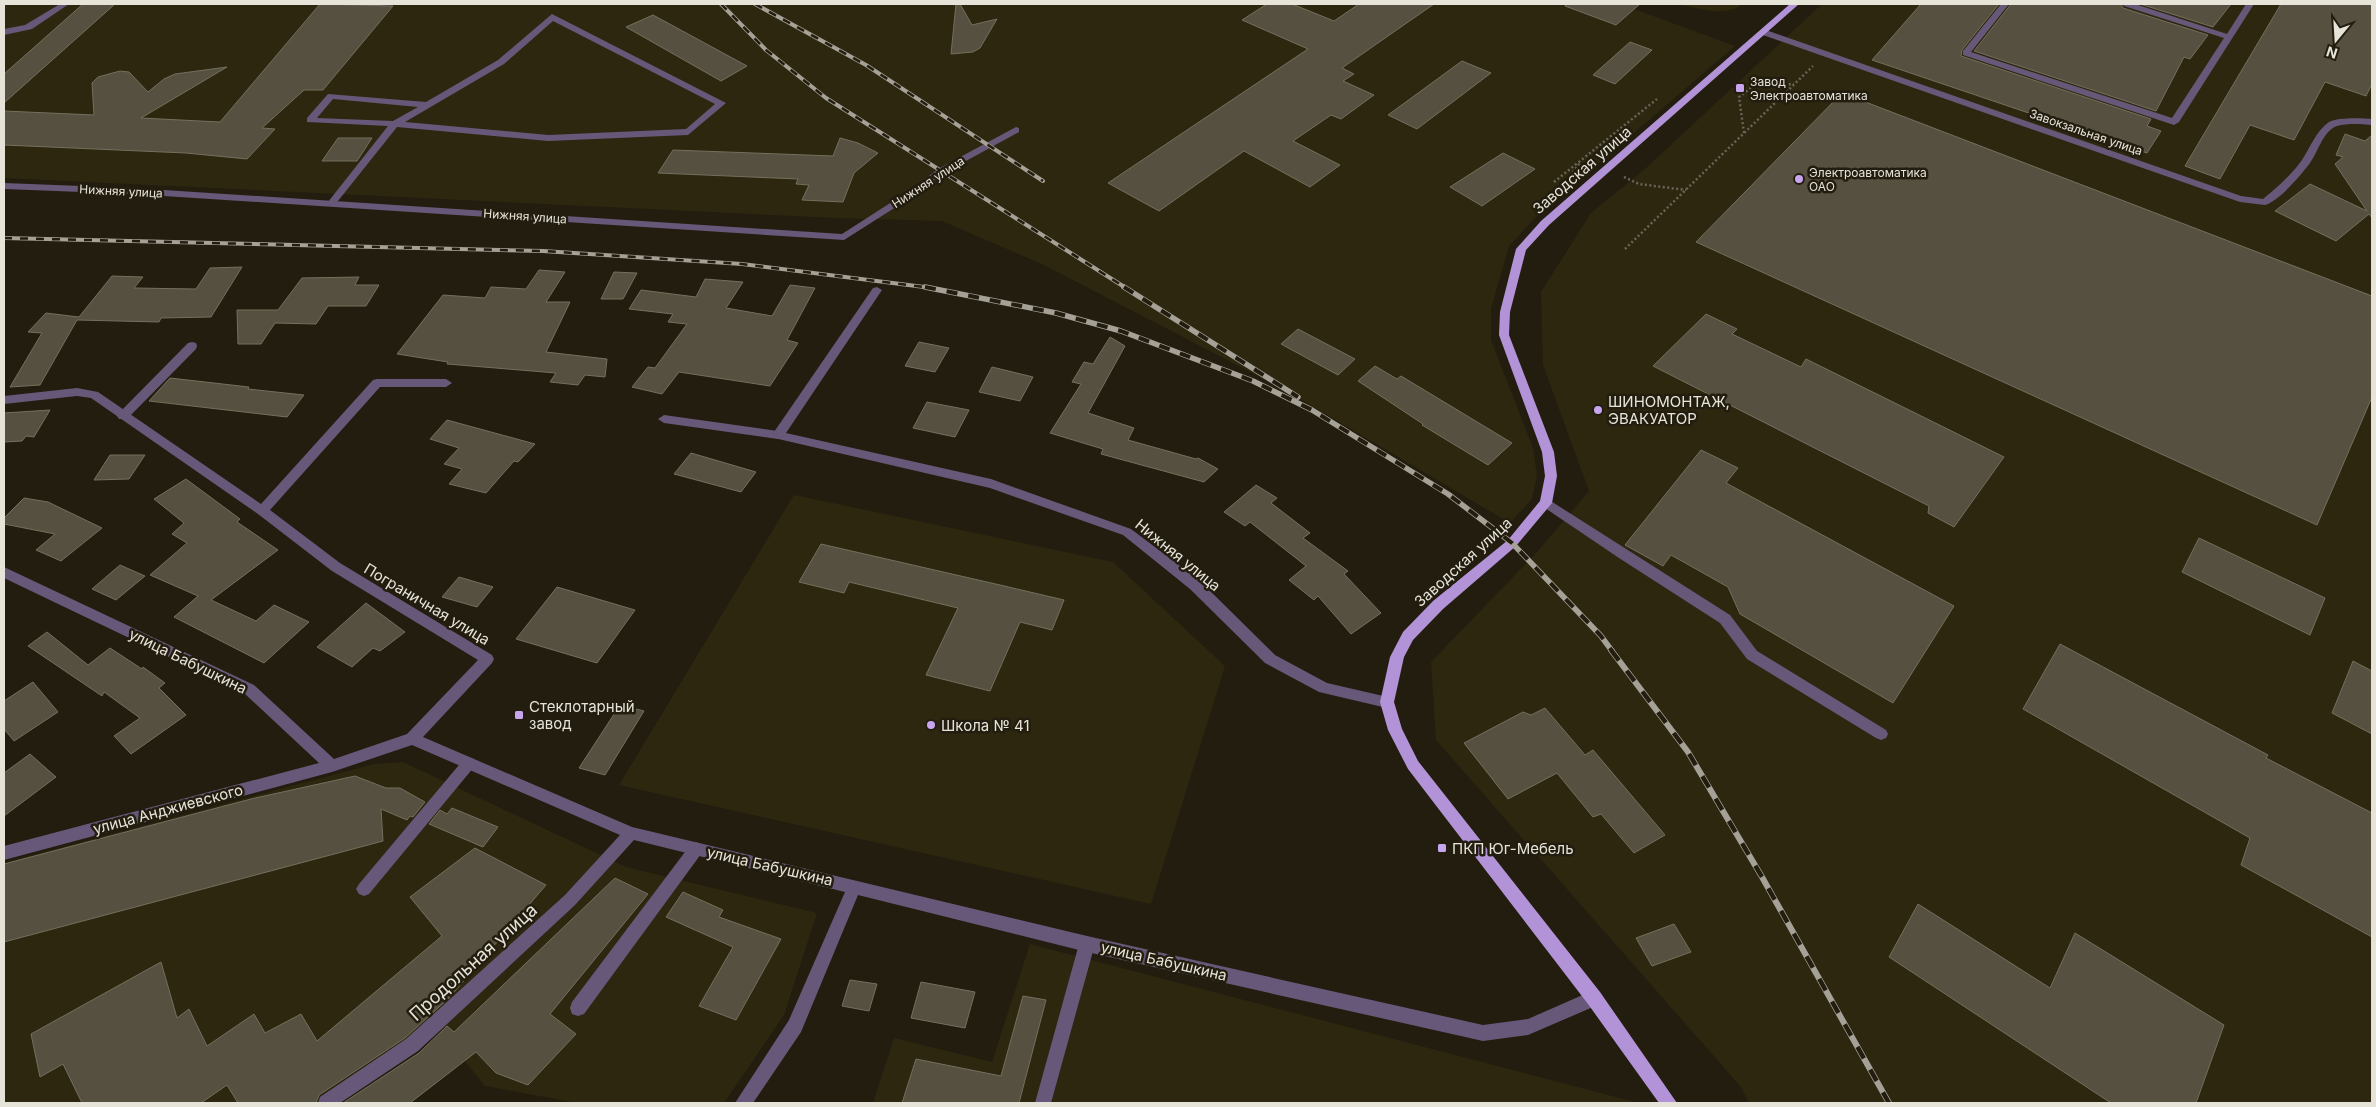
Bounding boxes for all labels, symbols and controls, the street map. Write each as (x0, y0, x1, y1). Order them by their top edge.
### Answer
north arrow (2311, 15, 2361, 65)
text: N (2324, 43, 2340, 63)
place label: Завод Электроавтоматика (1750, 74, 1868, 103)
marker: Завод Электроавтоматика (1734, 82, 1746, 94)
street label: Завокзальная улица (2027, 106, 2145, 158)
street label: Заводская улица (1529, 122, 1635, 218)
street label: Нижняя улица (889, 153, 967, 211)
place label: Электроавтоматика ОАО (1809, 165, 1927, 194)
marker: Электроавтоматика ОАО (1793, 173, 1805, 185)
street label: Нижняя улица (79, 181, 163, 201)
street label: Нижняя улица (483, 206, 567, 226)
place label: ШИНОМОНТАЖ, ЭВАКУАТОР (1608, 392, 1730, 428)
marker: ШИНОМОНТАЖ, ЭВАКУАТОР (1592, 404, 1604, 416)
street label: Заводская улица (1410, 513, 1516, 611)
street label: Нижняя улица (1131, 515, 1225, 595)
street label: Пограничная улица (361, 559, 493, 649)
street label: улица Бабушкина (126, 624, 250, 698)
place label: Стеклотарный завод (529, 697, 635, 733)
marker: Стеклотарный завод (513, 709, 525, 721)
place label: Школа № 41 (941, 716, 1030, 735)
marker: Школа № 41 (925, 719, 937, 731)
street label: улица Анджиевского (91, 780, 245, 838)
place label: ПКП Юг-Мебель (1452, 839, 1574, 858)
street label: улица Бабушкина (705, 842, 835, 890)
marker: ПКП Юг-Мебель (1436, 842, 1448, 854)
street label: Продольная улица (405, 899, 541, 1025)
street label: улица Бабушкина (1099, 937, 1229, 985)

